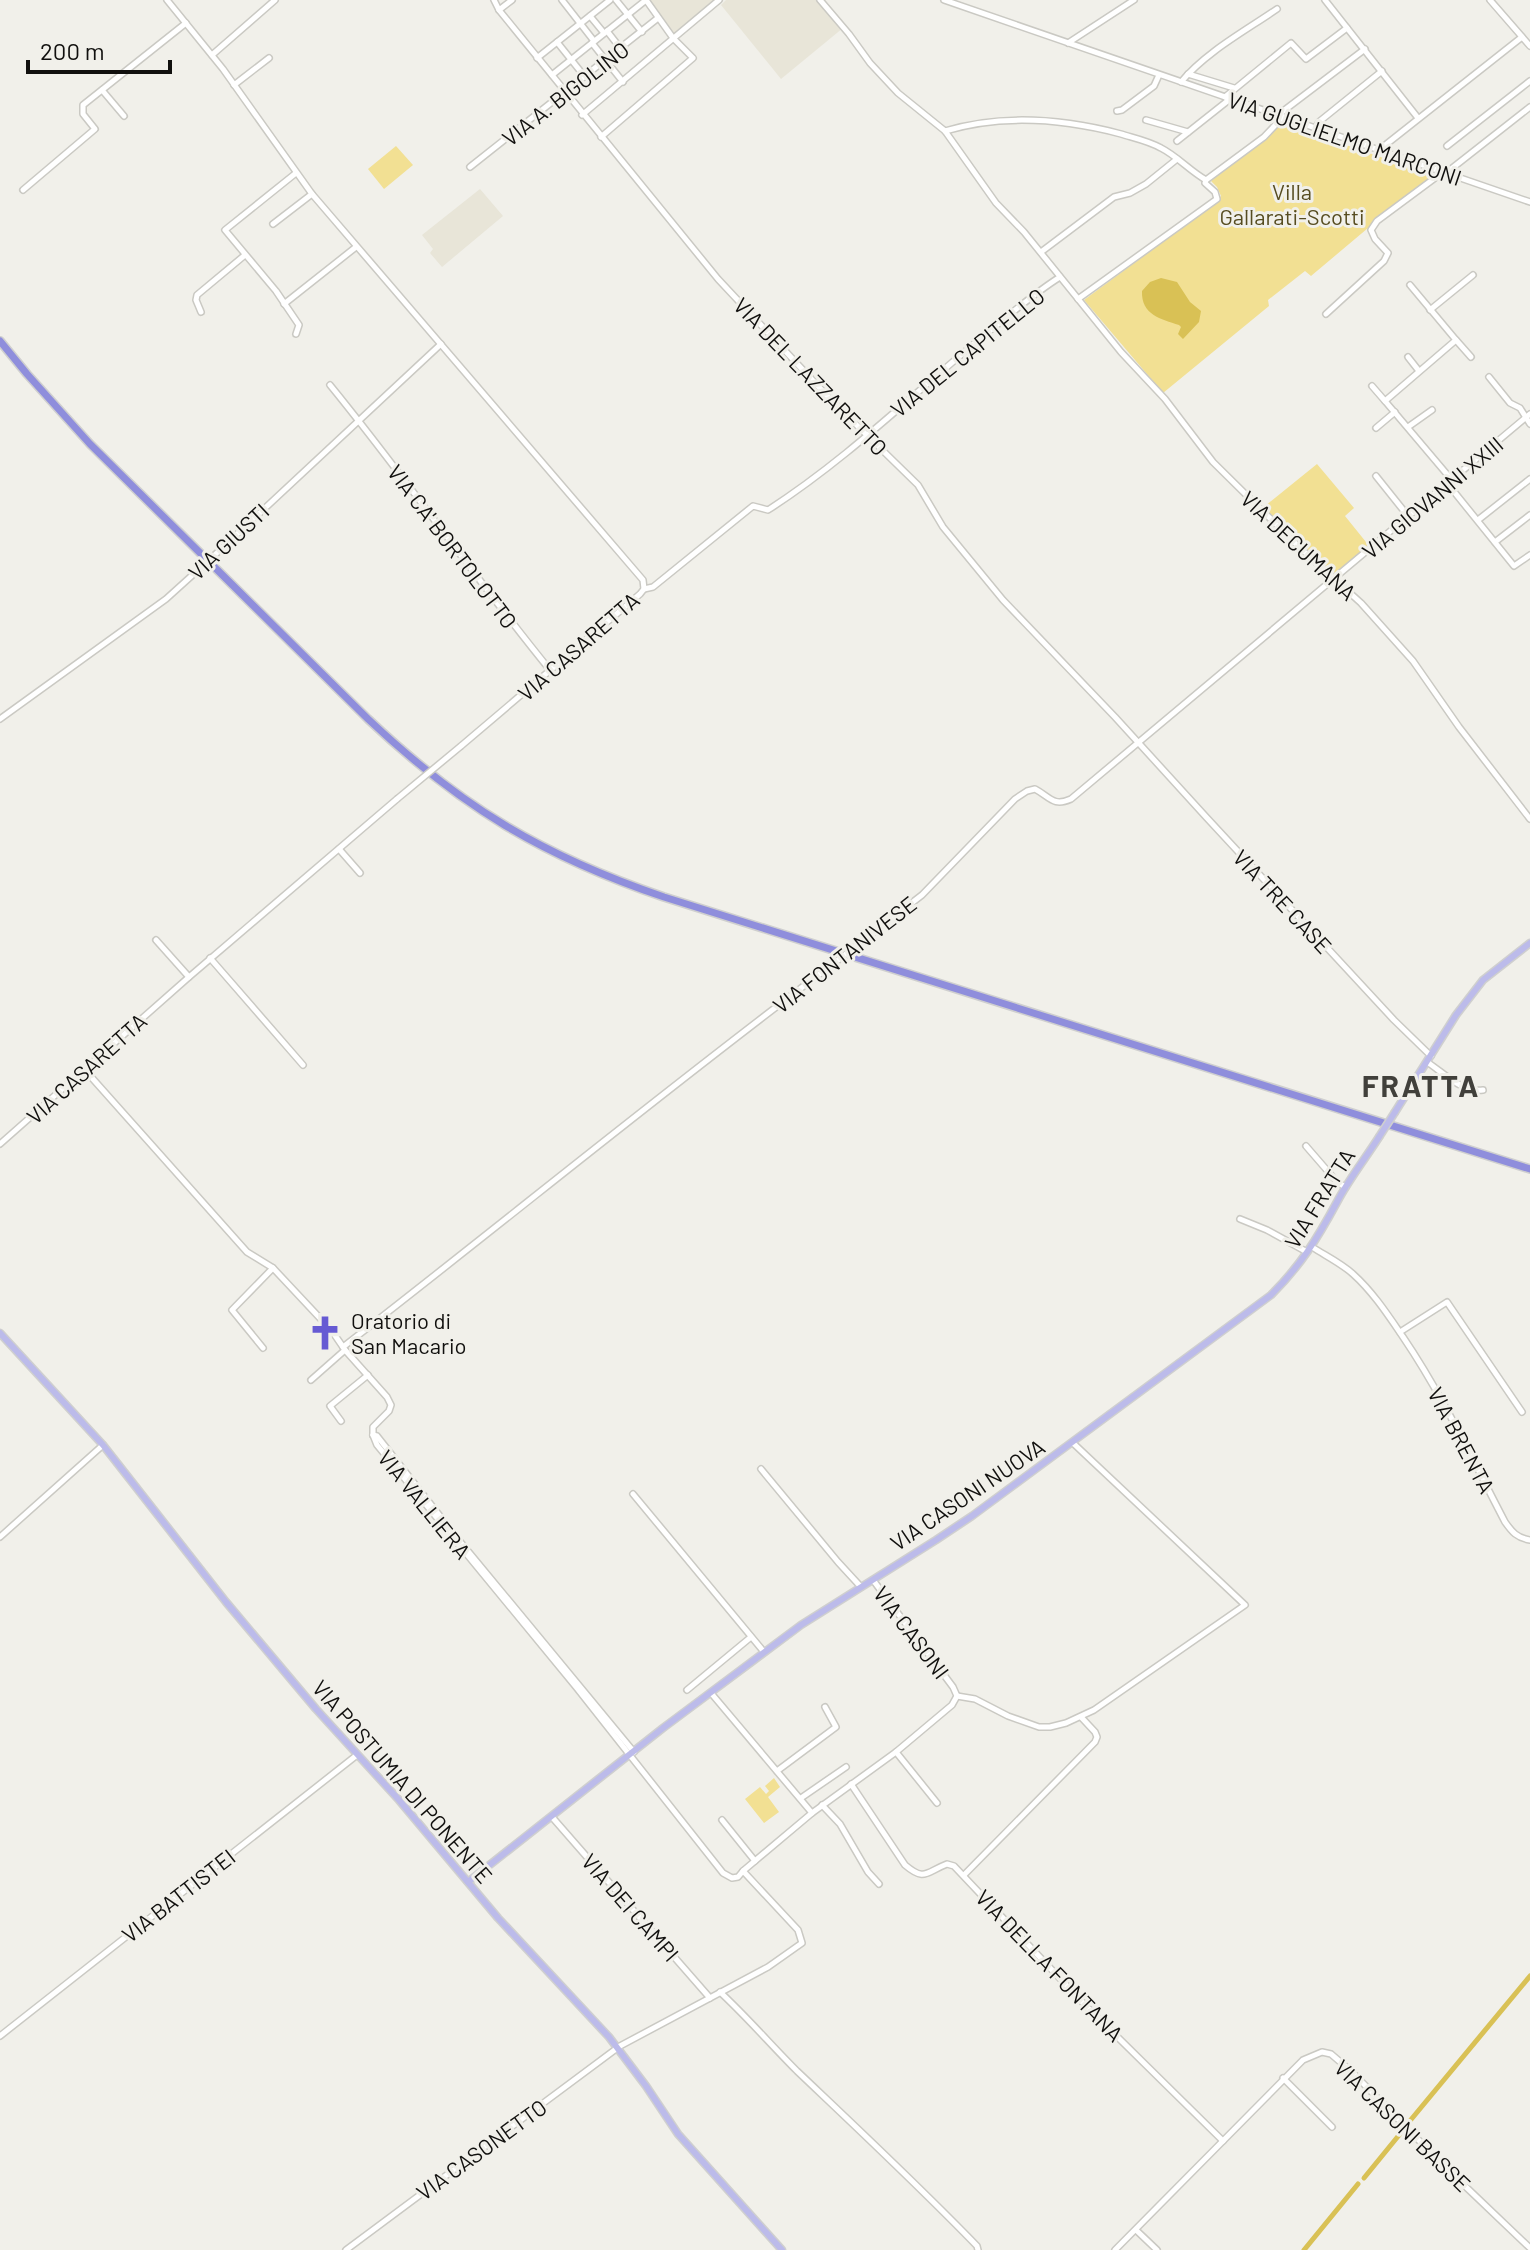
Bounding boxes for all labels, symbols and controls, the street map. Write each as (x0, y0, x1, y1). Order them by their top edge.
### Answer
scale bar (28, 24, 170, 74)
street label: VIA A. BIGOLINO (496, 35, 634, 151)
text: 200 m (40, 36, 105, 65)
street label: VIA GUGLIELMO MARCONI (1225, 86, 1465, 190)
park label: Villa Gallarati-Scotti (1219, 178, 1365, 229)
street label: VIA DEL CAPITELLO (885, 282, 1049, 422)
street label: VIA DEL LAZZARETTO (729, 292, 893, 460)
street label: VIA GIOVANNI XXIII (1356, 430, 1508, 564)
street label: VIA CA' BORTOLOTTO (383, 459, 523, 633)
street label: VIA DECUMANA (1236, 485, 1362, 605)
street label: VIA GIUSTI (182, 497, 274, 585)
street label: VIA CASARETTA (512, 586, 644, 706)
street label: VIA TRE CASE (1228, 844, 1338, 958)
street label: VIA FONTANIVESE (767, 890, 921, 1018)
street label: VIA CASARETTA (21, 1007, 151, 1129)
district label: FRATTA (1362, 1067, 1480, 1103)
street label: VIA FRATTA (1278, 1144, 1360, 1252)
place label: Oratorio di San Macario (351, 1307, 467, 1358)
church icon: Oratorio di San Macario (306, 1314, 344, 1352)
street label: VIA BRENTA (1423, 1382, 1501, 1498)
street label: VIA CASONI NUOVA (885, 1433, 1049, 1555)
street label: VIA VALLIERA (373, 1444, 477, 1564)
street label: VIA CASONI (869, 1580, 955, 1684)
street label: VIA POSTUMIA DI PONENTE (308, 1674, 498, 1888)
street label: VIA BATTISTEI (116, 1843, 240, 1947)
street label: VIA DEI CAMPI (577, 1848, 685, 1966)
street label: VIA DELLA FONTANA (971, 1884, 1129, 2046)
street label: VIA CASONI BASSE (1330, 2054, 1476, 2196)
street label: VIA CASONETTO (411, 2093, 551, 2205)

